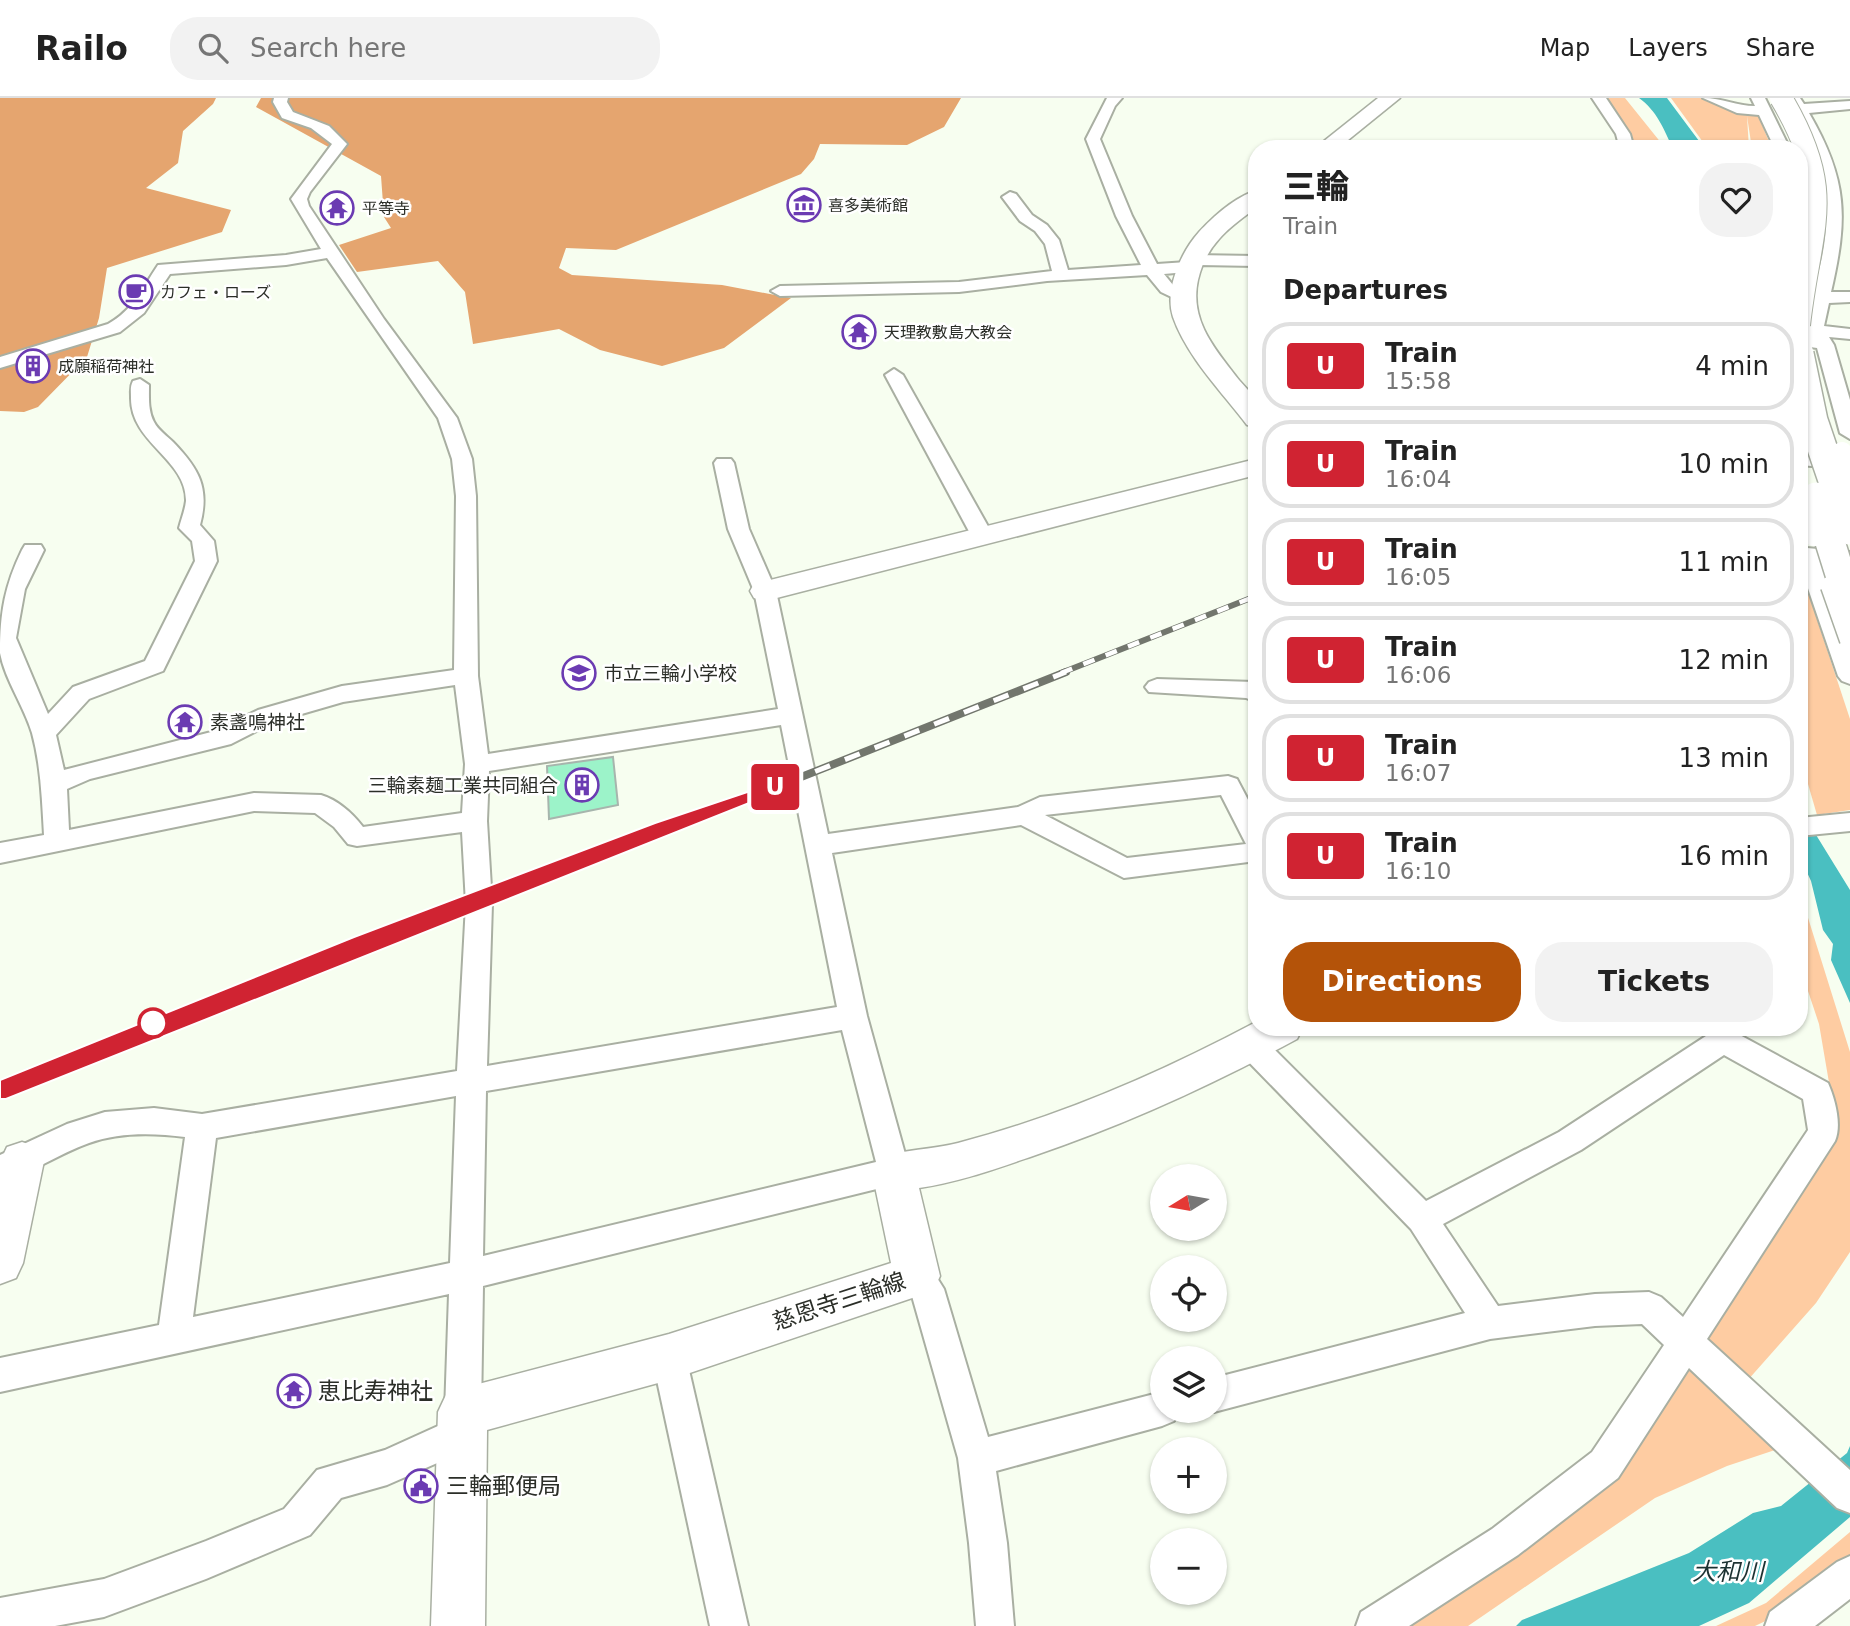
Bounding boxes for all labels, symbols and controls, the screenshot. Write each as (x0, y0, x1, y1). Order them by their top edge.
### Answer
search box (170, 17, 660, 80)
text: Railo (35, 29, 128, 68)
icon: search (194, 29, 232, 67)
text: Search here (250, 33, 406, 63)
text: Map (1540, 34, 1590, 62)
text: Layers (1628, 34, 1708, 62)
text: Share (1746, 34, 1815, 62)
button: heart (1699, 163, 1773, 237)
text: 三輪 (1283, 167, 1349, 206)
museum icon: 喜多美術館 (785, 186, 823, 224)
temple icon: 平等寺 (318, 189, 356, 227)
place label: 喜多美術館 (828, 196, 908, 215)
place label: 平等寺 (362, 199, 410, 218)
text: Train (1283, 213, 1338, 239)
cafe icon: カフェ・ローズ (117, 273, 155, 311)
text: Departures (1283, 275, 1448, 305)
place label: カフェ・ローズ (160, 283, 271, 302)
temple icon: 天理教敷島大教会 (840, 313, 878, 351)
place label: 天理教敷島大教会 (884, 323, 1012, 342)
text: Train (1385, 338, 1458, 368)
building icon: 成願稲荷神社 (14, 347, 52, 385)
text: 4 min (1695, 351, 1769, 381)
text: U (1316, 352, 1335, 380)
place label: 成願稲荷神社 (58, 357, 154, 376)
text: 15:58 (1385, 368, 1451, 394)
text: Train (1385, 436, 1458, 466)
text: 10 min (1679, 449, 1769, 479)
text: U (1316, 450, 1335, 478)
text: 16:04 (1385, 466, 1451, 492)
text: Train (1385, 534, 1458, 564)
text: 11 min (1679, 547, 1769, 577)
text: U (1316, 548, 1335, 576)
text: 16:05 (1385, 564, 1451, 590)
text: Train (1385, 632, 1458, 662)
text: 12 min (1679, 645, 1769, 675)
text: U (1316, 646, 1335, 674)
school or university icon: 市立三輪小学校 (560, 654, 598, 692)
place label: 市立三輪小学校 (604, 662, 737, 684)
text: 16:06 (1385, 662, 1451, 688)
temple icon: 素盞鳴神社 (166, 703, 204, 741)
place label: 素盞鳴神社 (210, 711, 305, 733)
text: Train (1385, 730, 1458, 760)
text: 13 min (1679, 743, 1769, 773)
text: U (1316, 744, 1335, 772)
text: 16:07 (1385, 760, 1451, 786)
line badge: U (752, 764, 798, 810)
building icon: 三輪素麺工業共同組合 (563, 766, 601, 804)
text: U (765, 773, 785, 801)
place label: 三輪素麺工業共同組合 (368, 774, 558, 796)
text: Train (1385, 828, 1458, 858)
text: 16 min (1679, 841, 1769, 871)
text: U (1316, 842, 1335, 870)
text: 16:10 (1385, 858, 1451, 884)
button: Directions (1283, 942, 1521, 1022)
button: Tickets (1535, 942, 1773, 1022)
unlabelled marker (138, 1008, 168, 1038)
north arrow (1150, 1164, 1227, 1241)
map controls (1150, 1164, 1227, 1605)
button: locate (1150, 1255, 1227, 1332)
street label: 慈恩寺三輪線 (769, 1267, 909, 1335)
button: layers (1150, 1346, 1227, 1423)
temple icon: 恵比寿神社 (275, 1372, 313, 1410)
place label: 恵比寿神社 (318, 1378, 433, 1404)
button: + (1150, 1437, 1227, 1514)
public building icon: 三輪郵便局 (402, 1467, 440, 1505)
place label: 三輪郵便局 (446, 1473, 561, 1499)
button: − (1150, 1528, 1227, 1605)
water label: 大和川 (1692, 1558, 1767, 1586)

